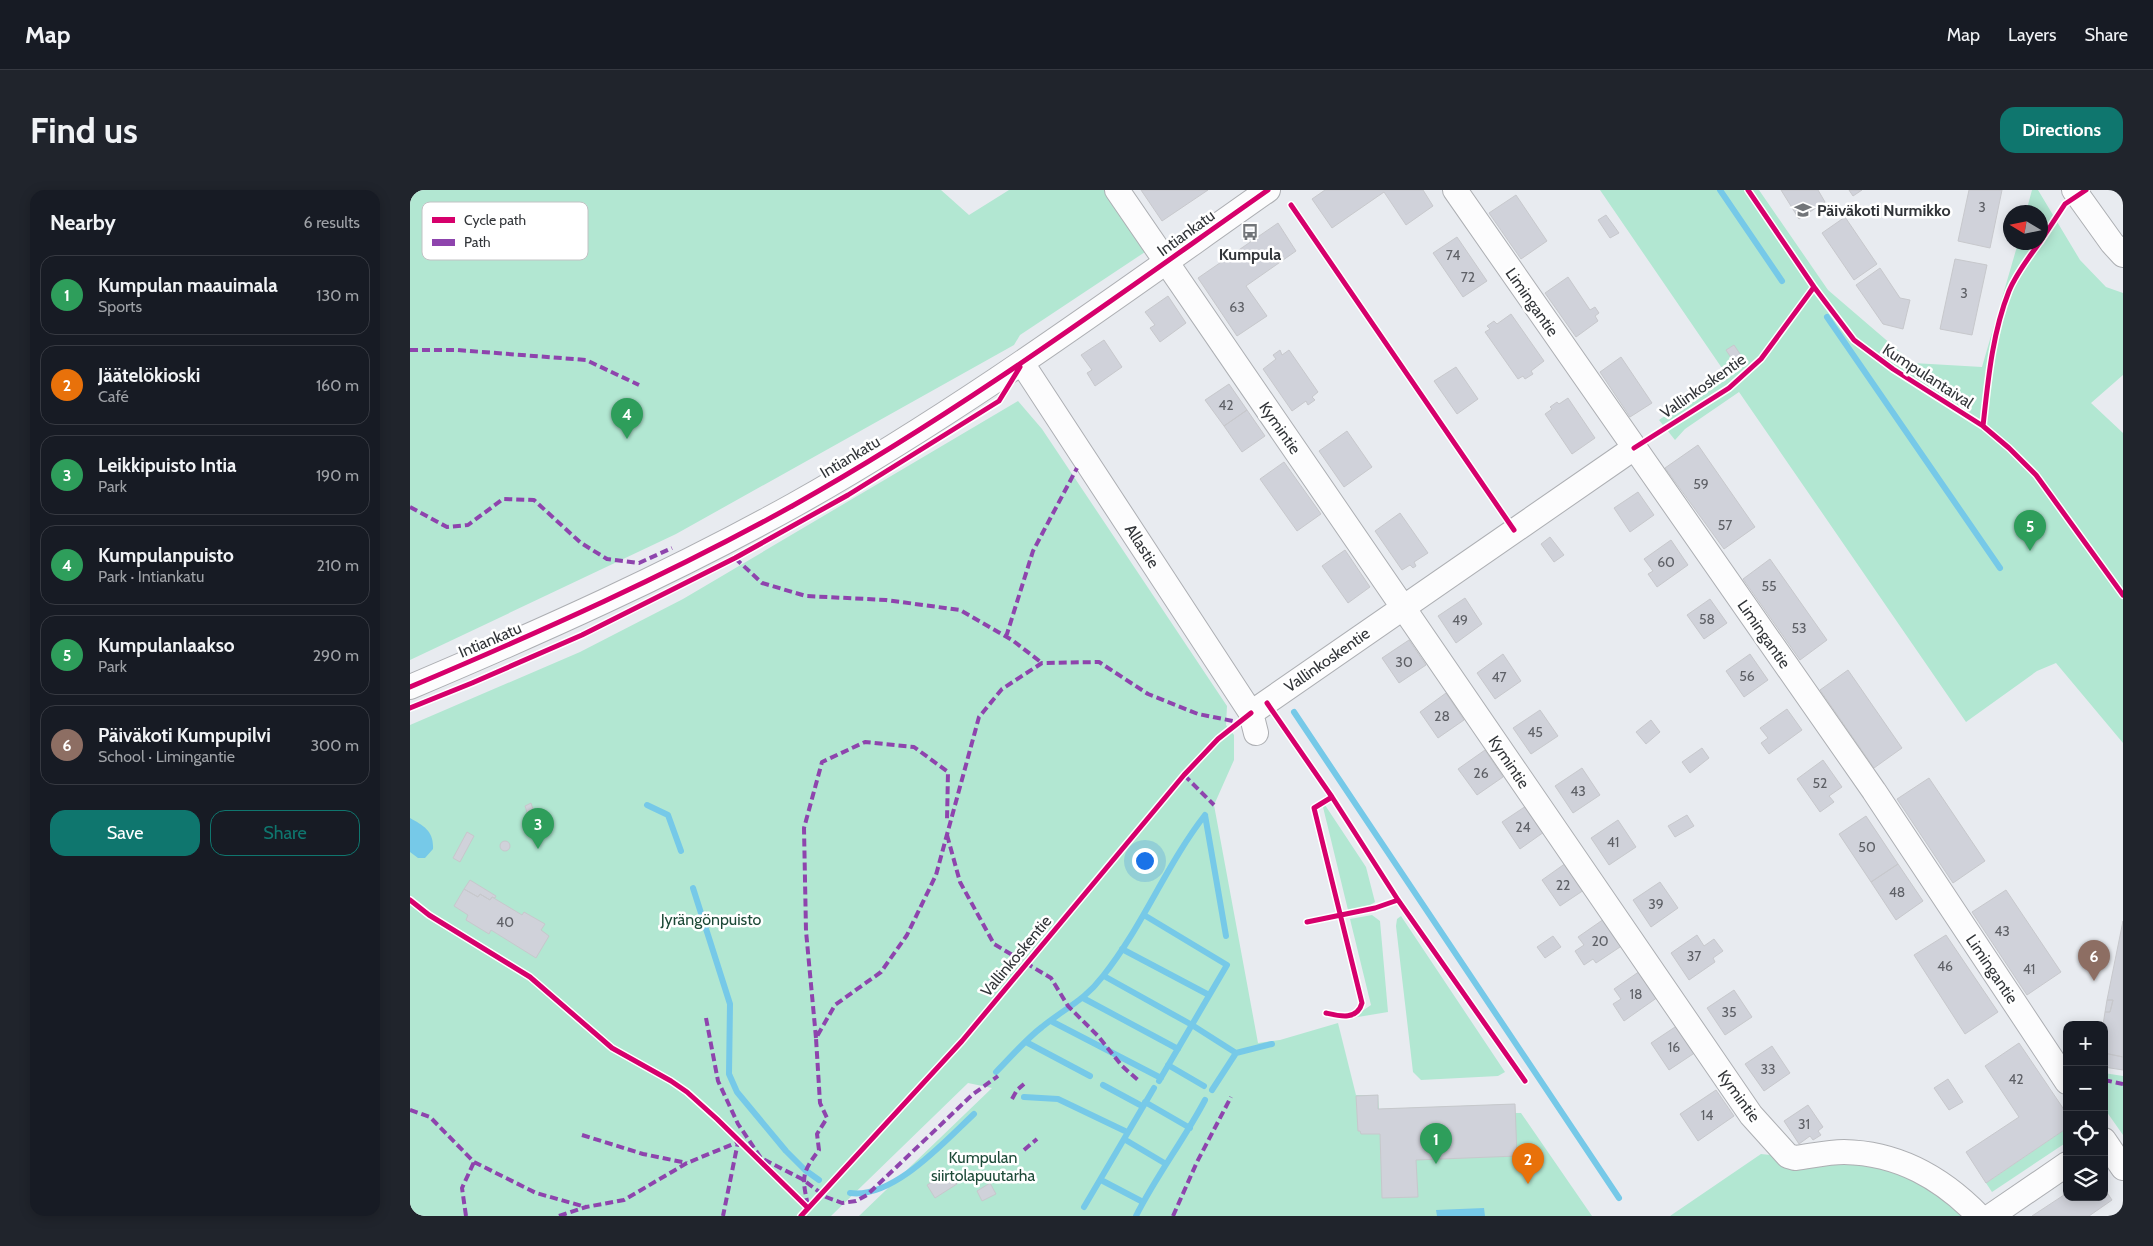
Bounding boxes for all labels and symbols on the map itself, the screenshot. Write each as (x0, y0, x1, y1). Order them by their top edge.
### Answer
house number: 3 (1978, 198, 1986, 216)
school or university icon: Päiväkoti Nurmikko (1793, 200, 1813, 220)
place label: Päiväkoti Nurmikko (1817, 201, 1951, 220)
legend (422, 202, 588, 260)
north arrow (2003, 205, 2048, 250)
street label: Intiankatu (1153, 206, 1219, 260)
text: Cycle path (464, 211, 526, 229)
bus stop icon: Kumpula (1240, 222, 1260, 242)
text: Path (464, 233, 491, 251)
place label: Kumpula (1219, 245, 1281, 264)
house number: 74 (1446, 246, 1460, 264)
street label: Limingantie (1501, 264, 1563, 340)
house number: 72 (1461, 268, 1475, 286)
house number: 3 (1960, 284, 1968, 302)
house number: 63 (1229, 298, 1245, 316)
street label: Kumpulantaival (1879, 340, 1977, 413)
street label: Vallinkoskentie (1657, 350, 1749, 422)
house number: 42 (1218, 396, 1234, 414)
pin: 4 (611, 398, 643, 439)
street label: Kymintie (1255, 398, 1305, 458)
street label: Intiankatu (817, 432, 883, 482)
house number: 59 (1693, 475, 1709, 493)
pin: 5 (2014, 510, 2046, 551)
house number: 57 (1718, 516, 1732, 534)
street label: Allastie (1121, 520, 1163, 572)
house number: 60 (1657, 553, 1675, 571)
house number: 55 (1761, 577, 1777, 595)
street label: Limingantie (1733, 596, 1795, 672)
house number: 58 (1699, 610, 1715, 628)
house number: 49 (1452, 611, 1468, 629)
street label: Intiankatu (456, 618, 524, 662)
house number: 53 (1791, 619, 1807, 637)
street label: Vallinkoskentie (1281, 624, 1373, 696)
house number: 30 (1395, 653, 1413, 671)
house number: 56 (1739, 667, 1755, 685)
house number: 47 (1491, 668, 1507, 686)
house number: 28 (1434, 707, 1450, 725)
house number: 45 (1527, 723, 1543, 741)
street label: Kymintie (1485, 732, 1533, 792)
house number: 26 (1473, 764, 1489, 782)
house number: 52 (1813, 774, 1827, 792)
house number: 43 (1570, 782, 1586, 800)
pin: 3 (522, 808, 554, 849)
house number: 24 (1515, 818, 1531, 836)
house number: 41 (1607, 833, 1619, 851)
house number: 50 (1858, 838, 1876, 856)
your location (1132, 848, 1158, 874)
house number: 22 (1556, 876, 1570, 894)
house number: 48 (1889, 883, 1905, 901)
house number: 39 (1648, 895, 1664, 913)
park label: Jyrängönpuisto (660, 910, 762, 929)
street label: Vallinkoskentie (977, 912, 1055, 1000)
house number: 40 (496, 913, 514, 931)
house number: 43 (1994, 922, 2010, 940)
street label: Limingantie (1962, 931, 2022, 1007)
house number: 20 (1591, 932, 1609, 950)
pin: 6 (2078, 940, 2110, 981)
house number: 37 (1687, 947, 1701, 965)
house number: 46 (1937, 957, 1953, 975)
house number: 41 (2023, 960, 2035, 978)
house number: 18 (1629, 985, 1643, 1003)
house number: 35 (1721, 1003, 1737, 1021)
house number: 16 (1668, 1038, 1680, 1056)
house number: 33 (1760, 1060, 1776, 1078)
street label: Kymintie (1714, 1066, 1764, 1126)
house number: 42 (2008, 1070, 2024, 1088)
house number: 14 (1701, 1106, 1713, 1124)
house number: 31 (1798, 1115, 1810, 1133)
pin: 1 (1420, 1123, 1452, 1164)
pin: 2 (1512, 1143, 1544, 1184)
park label: Kumpulan siirtolapuutarha (931, 1148, 1035, 1185)

